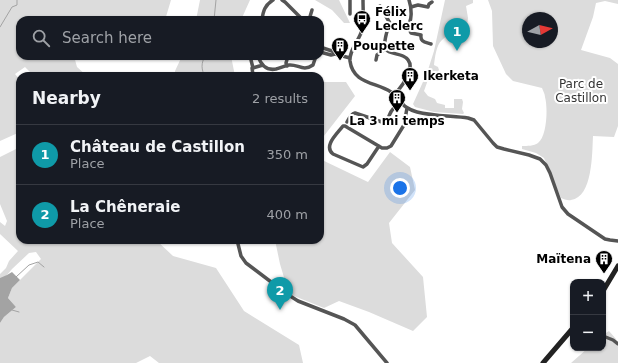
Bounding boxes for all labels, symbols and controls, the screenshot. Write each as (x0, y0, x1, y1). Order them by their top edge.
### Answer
place label: Félix Leclerc (375, 5, 423, 33)
bus stop icon: Félix Leclerc (352, 9, 372, 34)
north arrow (522, 12, 558, 48)
search box (16, 16, 324, 60)
pin: 1 (444, 18, 470, 51)
icon: search (30, 27, 52, 49)
text: Search here (62, 29, 152, 47)
building icon: Poupette (330, 36, 350, 61)
place label: Poupette (353, 39, 415, 53)
building icon: Ikerketa (400, 66, 420, 91)
place label: Ikerketa (423, 69, 479, 83)
park label: Parc de Castillon (555, 77, 607, 105)
text: Nearby (32, 88, 101, 108)
building icon: La 3 mi temps (387, 88, 407, 113)
text: 2 results (252, 91, 308, 106)
place label: La 3 mi temps (349, 114, 445, 128)
text: Château de Castillon (70, 138, 245, 156)
text: 1 (40, 147, 50, 162)
text: 350 m (266, 147, 308, 162)
text: Place (70, 156, 105, 171)
your location (390, 178, 410, 198)
text: La Chêneraie (70, 198, 180, 216)
text: 2 (40, 207, 50, 222)
text: 400 m (266, 207, 308, 222)
text: Place (70, 216, 105, 231)
building icon: Maïtena (594, 249, 614, 274)
place label: Maïtena (536, 252, 591, 266)
pin: 2 (267, 277, 293, 310)
map controls (570, 279, 606, 351)
button: + (570, 279, 606, 315)
button: − (570, 315, 606, 351)

